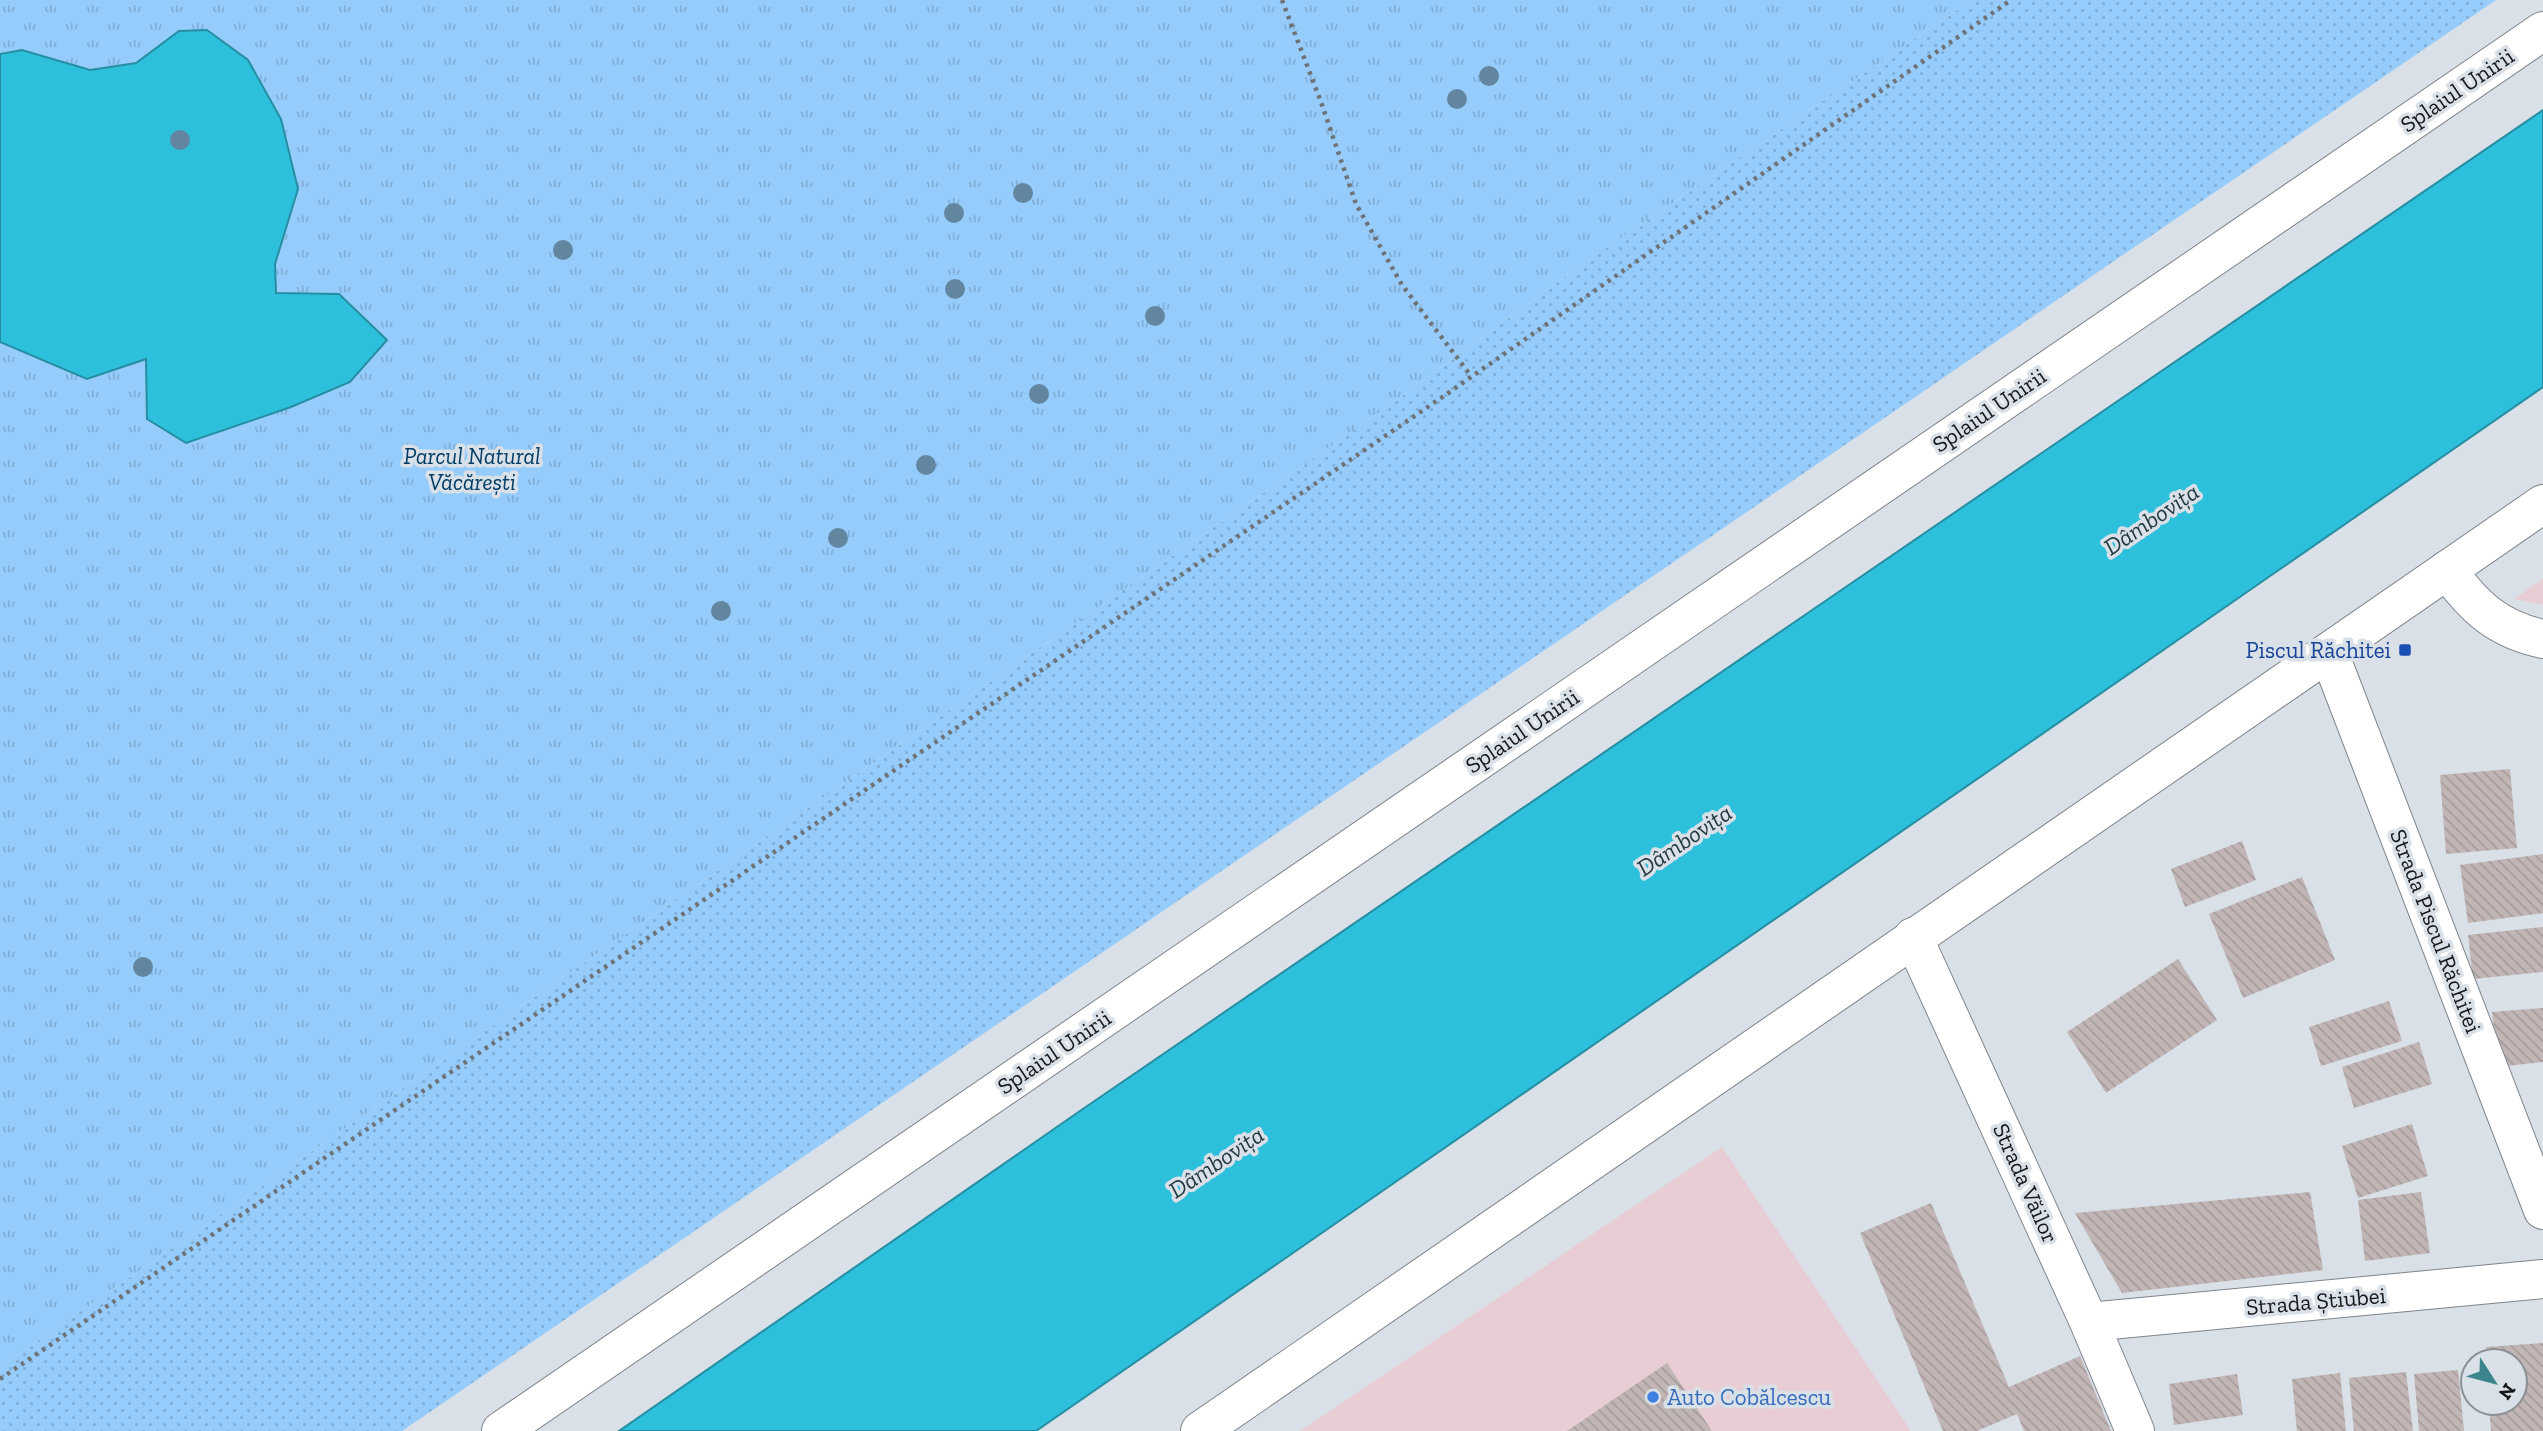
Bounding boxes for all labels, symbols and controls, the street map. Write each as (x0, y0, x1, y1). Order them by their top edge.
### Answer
street label: Splaiul Unirii (2395, 42, 2519, 138)
street label: Splaiul Unirii (1927, 362, 2051, 458)
park label: Parcul Natural Văcărești (403, 442, 541, 496)
water label: Dâmbovița (2098, 477, 2204, 561)
place label: Piscul Răchitei (2245, 636, 2391, 664)
marker: Piscul Răchitei (2397, 642, 2413, 658)
street label: Splaiul Unirii (1460, 683, 1584, 779)
water label: Dâmbovița (1631, 798, 1737, 882)
street label: Strada Piscul Răchitei (2384, 825, 2488, 1037)
street label: Splaiul Unirii (992, 1004, 1116, 1100)
street label: Strada Văilor (1987, 1119, 2065, 1247)
water label: Dâmbovița (1163, 1120, 1269, 1204)
street label: Strada Știubei (2245, 1281, 2387, 1321)
north arrow (2459, 1347, 2529, 1417)
text: N (2494, 1379, 2521, 1404)
place label: Auto Cobălcescu (1667, 1383, 1831, 1411)
marker: Auto Cobălcescu (1645, 1389, 1661, 1405)

